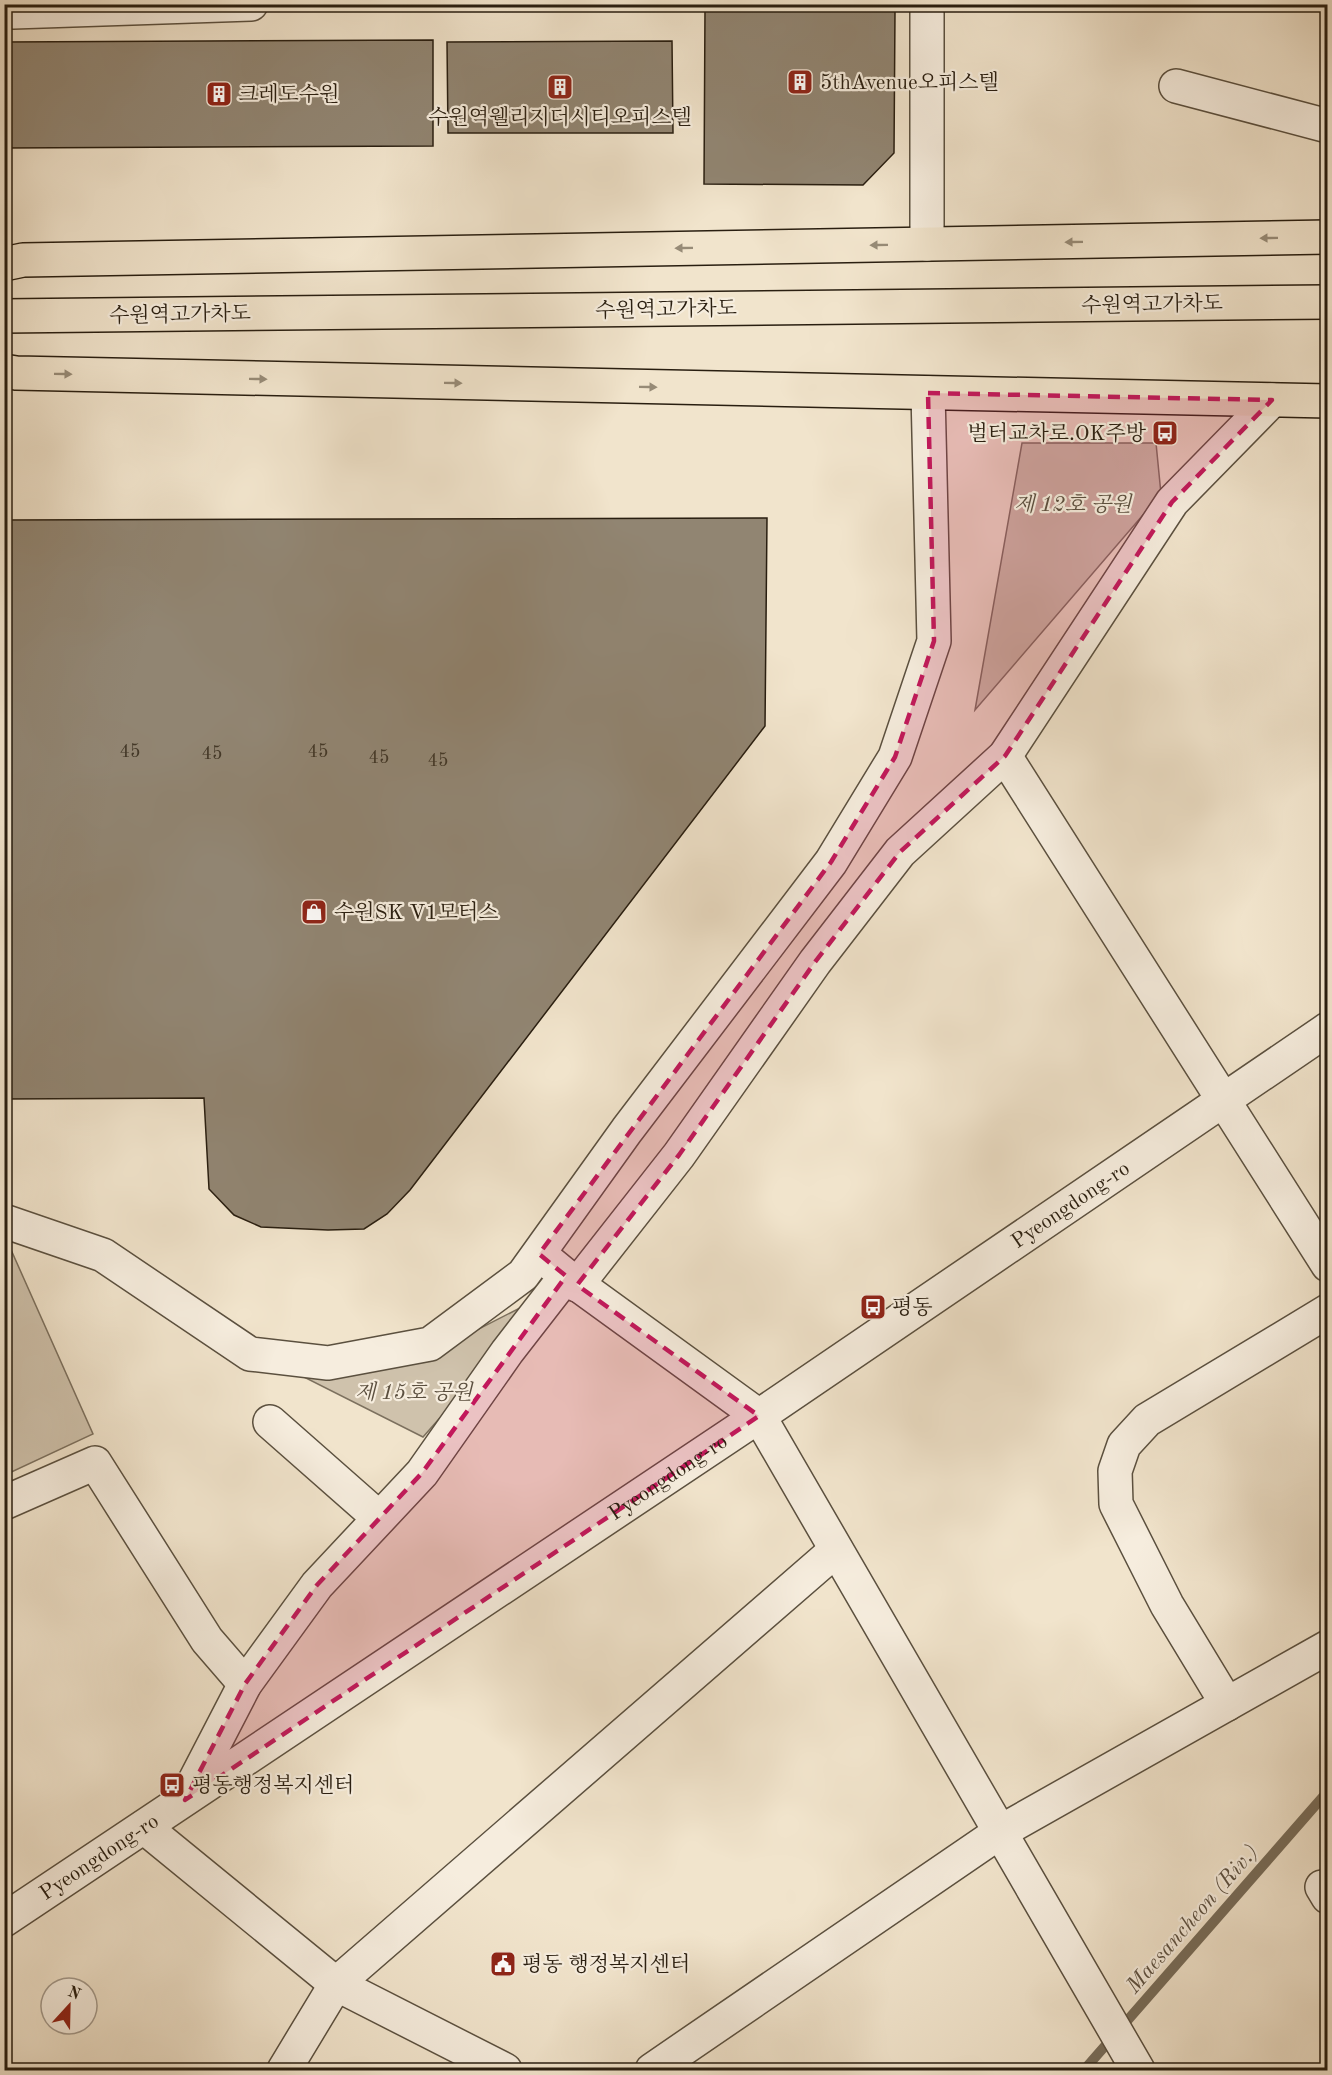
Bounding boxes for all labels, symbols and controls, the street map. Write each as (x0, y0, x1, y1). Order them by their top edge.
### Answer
building icon: 5thAvenue오피스텔 (785, 67, 815, 97)
place label: 5thAvenue오피스텔 (820, 71, 999, 94)
building icon: 수원역웰리지더시티오피스텔 (545, 72, 575, 102)
building icon: 크레도수원 (204, 79, 234, 109)
place label: 크레도수원 (238, 83, 339, 106)
place label: 수원역웰리지더시티오피스텔 (428, 106, 692, 129)
one-way arrow (1260, 233, 1279, 243)
one-way arrow (1065, 237, 1084, 246)
one-way arrow (870, 240, 889, 250)
one-way arrow (675, 243, 694, 253)
street label: 수원역고가차도 (1081, 292, 1223, 317)
street label: 수원역고가차도 (595, 297, 737, 322)
street label: 수원역고가차도 (109, 302, 251, 327)
one-way arrow (53, 370, 72, 379)
one-way arrow (248, 374, 267, 383)
one-way arrow (443, 378, 462, 387)
one-way arrow (638, 382, 657, 391)
bus stop icon: 벌터교차로.OK주방 (1150, 418, 1180, 448)
place label: 벌터교차로.OK주방 (968, 422, 1147, 445)
park label: 제 12호 공원 (1014, 493, 1133, 516)
house number: 45 (120, 743, 140, 761)
house number: 45 (308, 743, 328, 761)
house number: 45 (202, 745, 222, 763)
house number: 45 (369, 749, 389, 767)
house number: 45 (428, 752, 448, 770)
shop icon: 수원SK V1모터스 (299, 897, 329, 927)
place label: 수원SK V1모터스 (334, 901, 499, 924)
street label: Pyeongdong-ro (1008, 1158, 1134, 1253)
bus stop icon: 평동 (858, 1292, 888, 1322)
place label: 평동 (892, 1296, 933, 1319)
park label: 제 15호 공원 (355, 1381, 474, 1404)
street label: Pyeongdong-ro (605, 1431, 732, 1525)
bus stop icon: 평동행정복지센터 (157, 1770, 187, 1800)
place label: 평동행정복지센터 (192, 1774, 354, 1797)
street label: Pyeongdong-ro (36, 1811, 163, 1905)
water label: Maesancheon (Riv.) (1122, 1841, 1263, 1998)
public building icon: 평동 행정복지센터 (488, 1949, 518, 1979)
place label: 평동 행정복지센터 (522, 1953, 690, 1976)
north arrow (39, 1976, 99, 2036)
text: N (65, 1984, 83, 2004)

